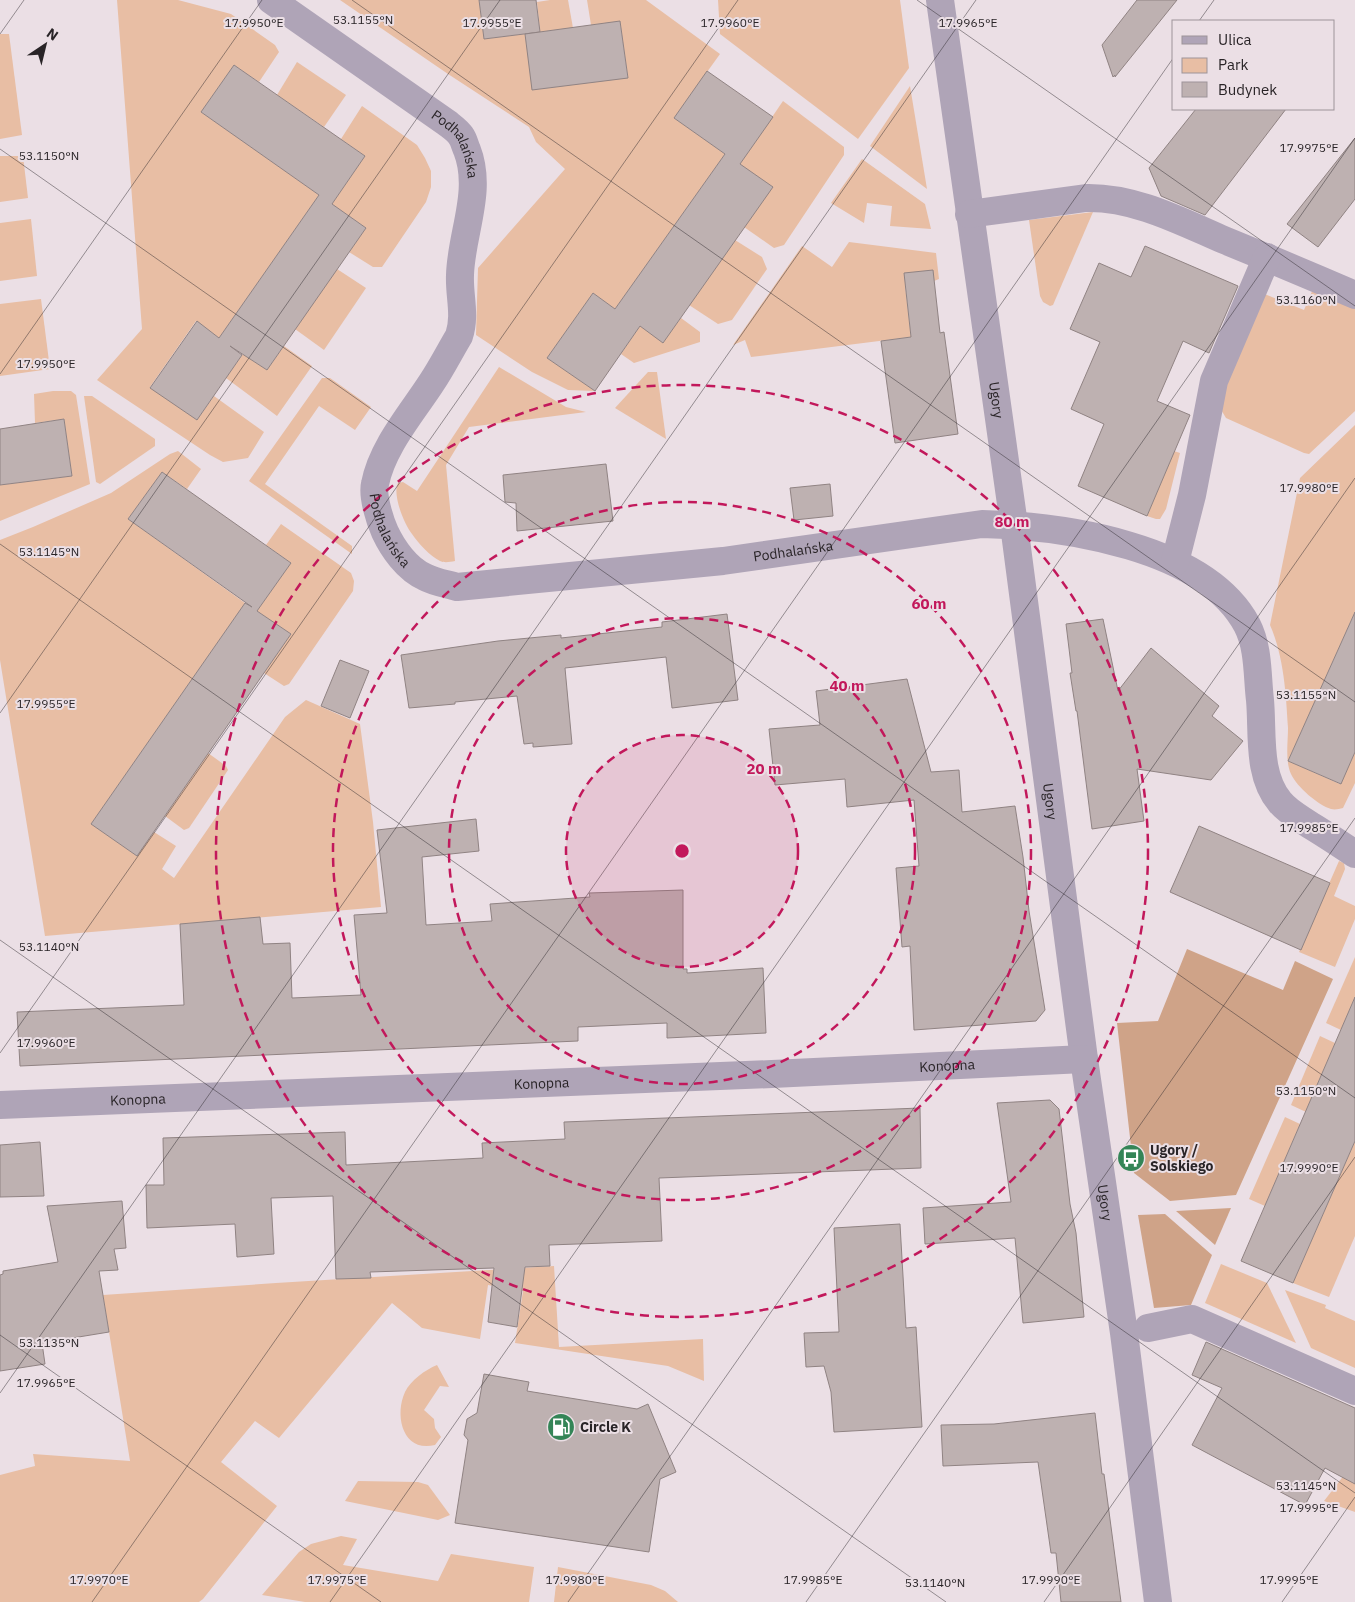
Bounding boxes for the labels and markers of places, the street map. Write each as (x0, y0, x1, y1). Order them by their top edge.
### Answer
centre of rings (673, 842, 691, 860)
place label: Ugory / Solskiego (1150, 1141, 1214, 1175)
bus stop icon: Ugory / Solskiego (1116, 1143, 1146, 1173)
fuel station icon: Circle K (546, 1412, 576, 1442)
place label: Circle K (580, 1418, 631, 1436)

